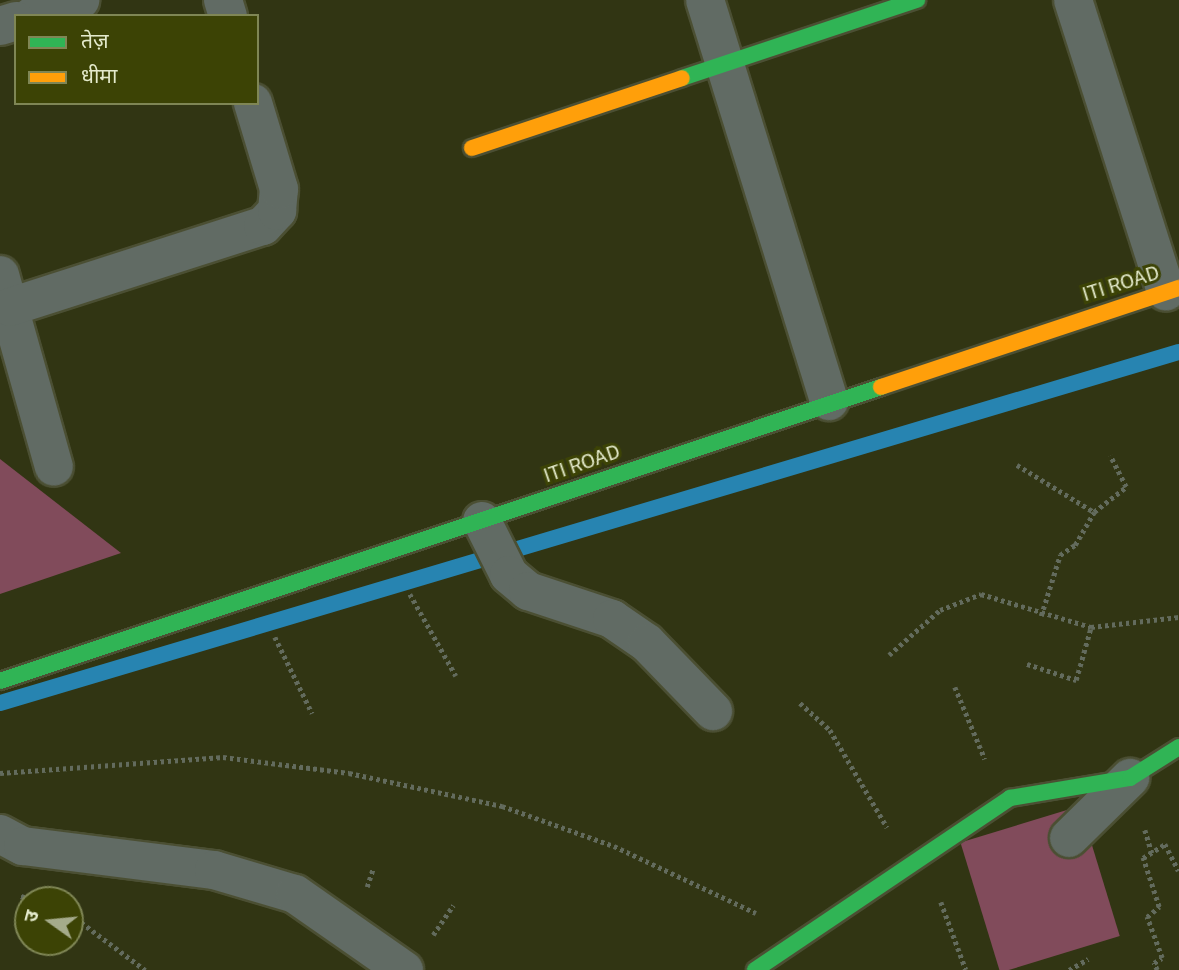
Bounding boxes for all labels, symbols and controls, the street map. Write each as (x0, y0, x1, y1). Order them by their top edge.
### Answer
legend (14, 14, 259, 105)
text: तेज़ (81, 28, 109, 53)
text: धीमा (81, 63, 117, 88)
street label: ITI ROAD (1080, 262, 1162, 306)
street label: ITI ROAD (541, 440, 623, 488)
north arrow (14, 886, 84, 956)
text: उ (19, 908, 43, 924)

